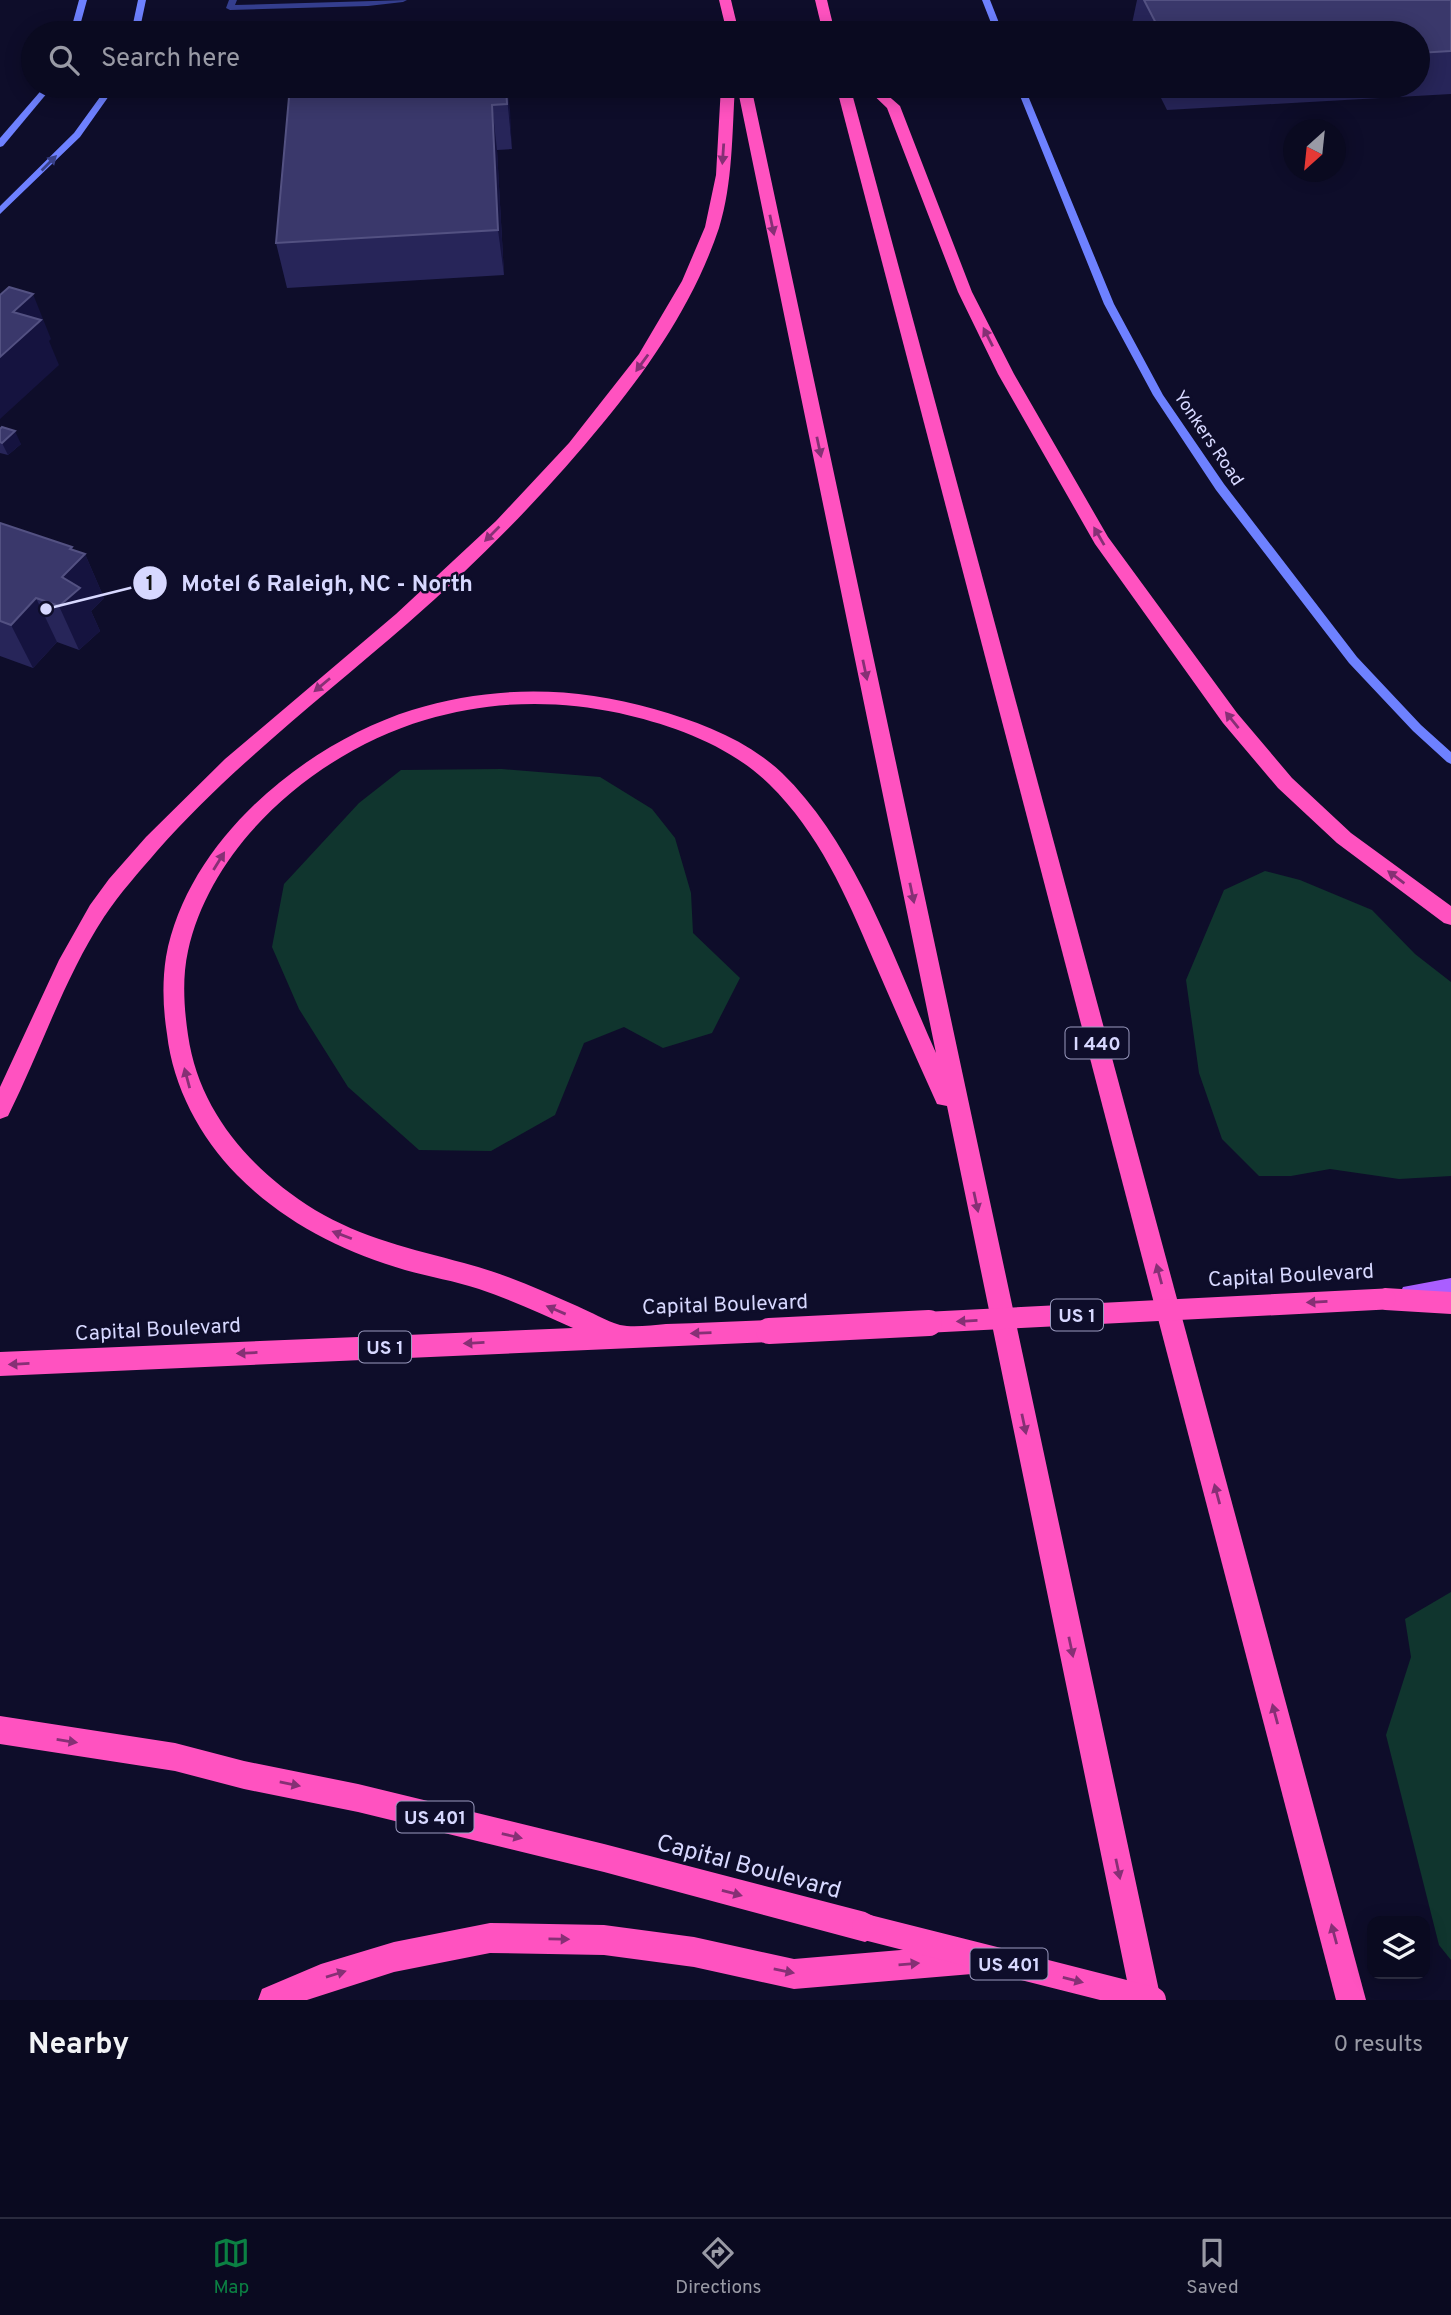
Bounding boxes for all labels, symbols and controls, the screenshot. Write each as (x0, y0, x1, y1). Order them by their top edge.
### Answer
search box (21, 21, 1430, 98)
icon: search (45, 41, 83, 79)
text: Search here (101, 43, 240, 76)
north arrow (1283, 119, 1346, 182)
one-way arrow (717, 143, 728, 165)
one-way arrow (40, 155, 56, 172)
one-way arrow (767, 214, 778, 236)
one-way arrow (982, 327, 993, 347)
one-way arrow (635, 354, 649, 372)
street label: Yonkers Road (1167, 387, 1248, 491)
one-way arrow (813, 436, 824, 458)
one-way arrow (484, 525, 501, 541)
one-way arrow (1093, 526, 1105, 545)
callout: Motel 6 Raleigh, NC - North (132, 561, 487, 605)
text: 1 (146, 571, 154, 598)
text: Motel 6 Raleigh, NC - North (181, 571, 473, 600)
one-way arrow (860, 659, 871, 681)
one-way arrow (314, 677, 331, 692)
one-way arrow (1225, 712, 1240, 729)
one-way arrow (212, 852, 225, 871)
one-way arrow (1387, 870, 1405, 885)
one-way arrow (906, 882, 917, 904)
road number: I 440 (1066, 1028, 1128, 1058)
one-way arrow (181, 1066, 192, 1088)
one-way arrow (971, 1191, 982, 1213)
one-way arrow (331, 1230, 352, 1241)
street label: Capital Boulevard (1207, 1259, 1375, 1294)
one-way arrow (1153, 1263, 1164, 1285)
street label: Capital Boulevard (641, 1289, 809, 1322)
one-way arrow (1305, 1297, 1327, 1308)
road number: US 1 (1051, 1300, 1103, 1330)
one-way arrow (546, 1304, 567, 1315)
street label: Capital Boulevard (74, 1313, 242, 1348)
one-way arrow (956, 1315, 978, 1326)
one-way arrow (690, 1328, 712, 1339)
road number: US 1 (359, 1331, 411, 1362)
one-way arrow (463, 1338, 485, 1349)
one-way arrow (235, 1348, 257, 1359)
one-way arrow (8, 1358, 30, 1369)
one-way arrow (1018, 1413, 1029, 1435)
one-way arrow (1211, 1483, 1222, 1505)
one-way arrow (1065, 1636, 1076, 1658)
one-way arrow (1270, 1703, 1280, 1724)
one-way arrow (56, 1736, 78, 1747)
one-way arrow (279, 1779, 301, 1790)
road number: US 401 (396, 1801, 474, 1832)
street label: Capital Boulevard (653, 1829, 844, 1907)
one-way arrow (501, 1831, 523, 1842)
one-way arrow (1113, 1858, 1124, 1880)
one-way arrow (721, 1888, 743, 1899)
map controls (1367, 1916, 1430, 1979)
button: layers (1367, 1916, 1430, 1979)
one-way arrow (1328, 1923, 1339, 1945)
one-way arrow (549, 1933, 571, 1945)
road number: US 401 (970, 1948, 1048, 1980)
one-way arrow (899, 1958, 921, 1969)
one-way arrow (773, 1966, 795, 1977)
one-way arrow (326, 1969, 347, 1979)
one-way arrow (1063, 1975, 1085, 1986)
text: Nearby (28, 2027, 129, 2064)
text: 0 results (1334, 2031, 1423, 2060)
tab: Map (212, 2234, 250, 2300)
tab: Directions (675, 2234, 762, 2300)
tab: Saved (1186, 2234, 1239, 2300)

